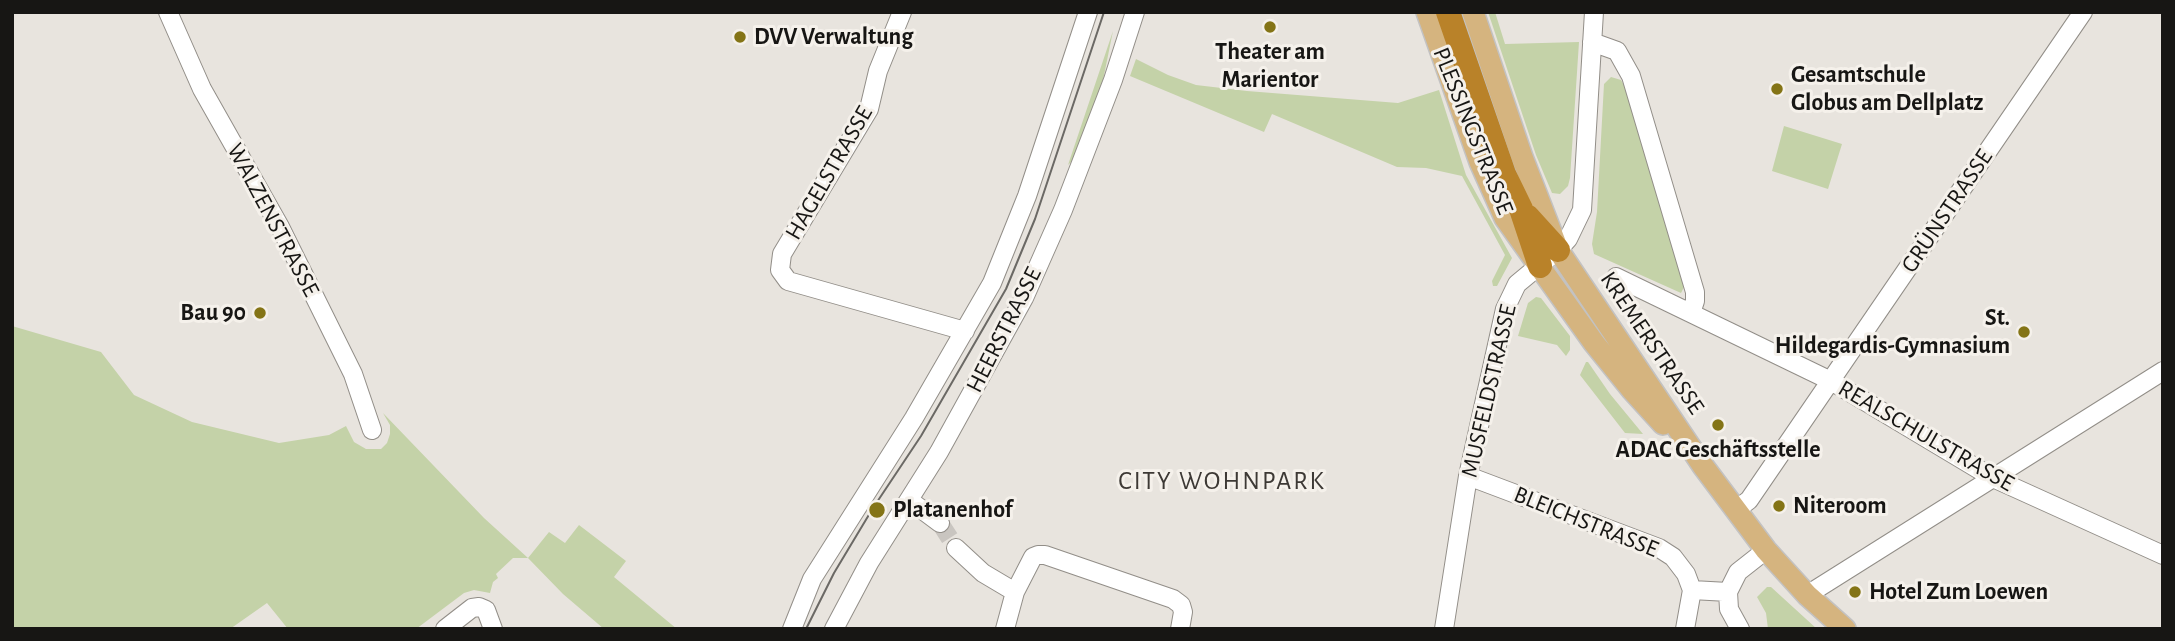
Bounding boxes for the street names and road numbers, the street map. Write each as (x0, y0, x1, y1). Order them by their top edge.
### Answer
street label: PLESSINGSTRASSE (1426, 43, 1520, 219)
street label: HAGELSTRASSE (779, 101, 879, 245)
street label: WALZENSTRASSE (220, 138, 326, 302)
street label: GRÜNSTRASSE (1895, 144, 1999, 278)
street label: HEERSTRASSE (960, 262, 1048, 398)
street label: KREMERSTRASSE (1594, 266, 1710, 420)
street label: MUSFELDSTRASSE (1455, 302, 1523, 480)
street label: REALSCHULSTRASSE (1833, 374, 2019, 498)
street label: BLEICHSTRASSE (1509, 480, 1663, 564)

